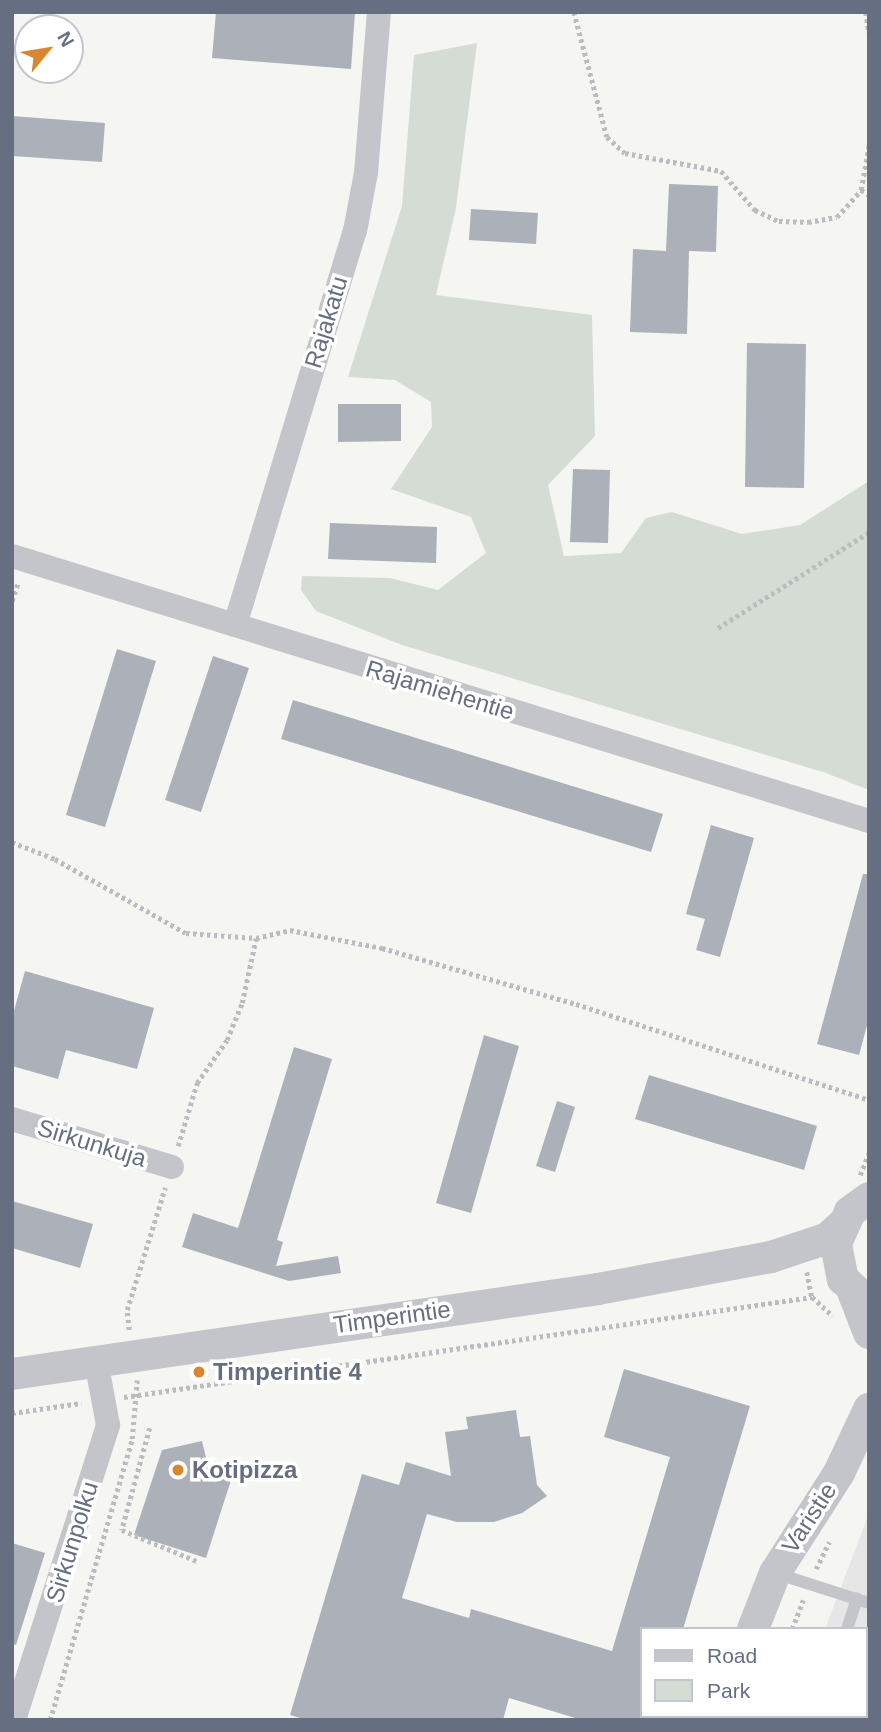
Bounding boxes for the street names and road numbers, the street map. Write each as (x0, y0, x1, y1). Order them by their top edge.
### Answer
street label: Rajakatu (298, 272, 354, 372)
street label: Rajamiehentie (362, 654, 518, 726)
street label: Sirkunkuja (34, 1113, 150, 1173)
street label: Timperintie (332, 1295, 452, 1339)
street label: Varistie (776, 1477, 842, 1559)
street label: Sirkunpolku (40, 1478, 104, 1606)

